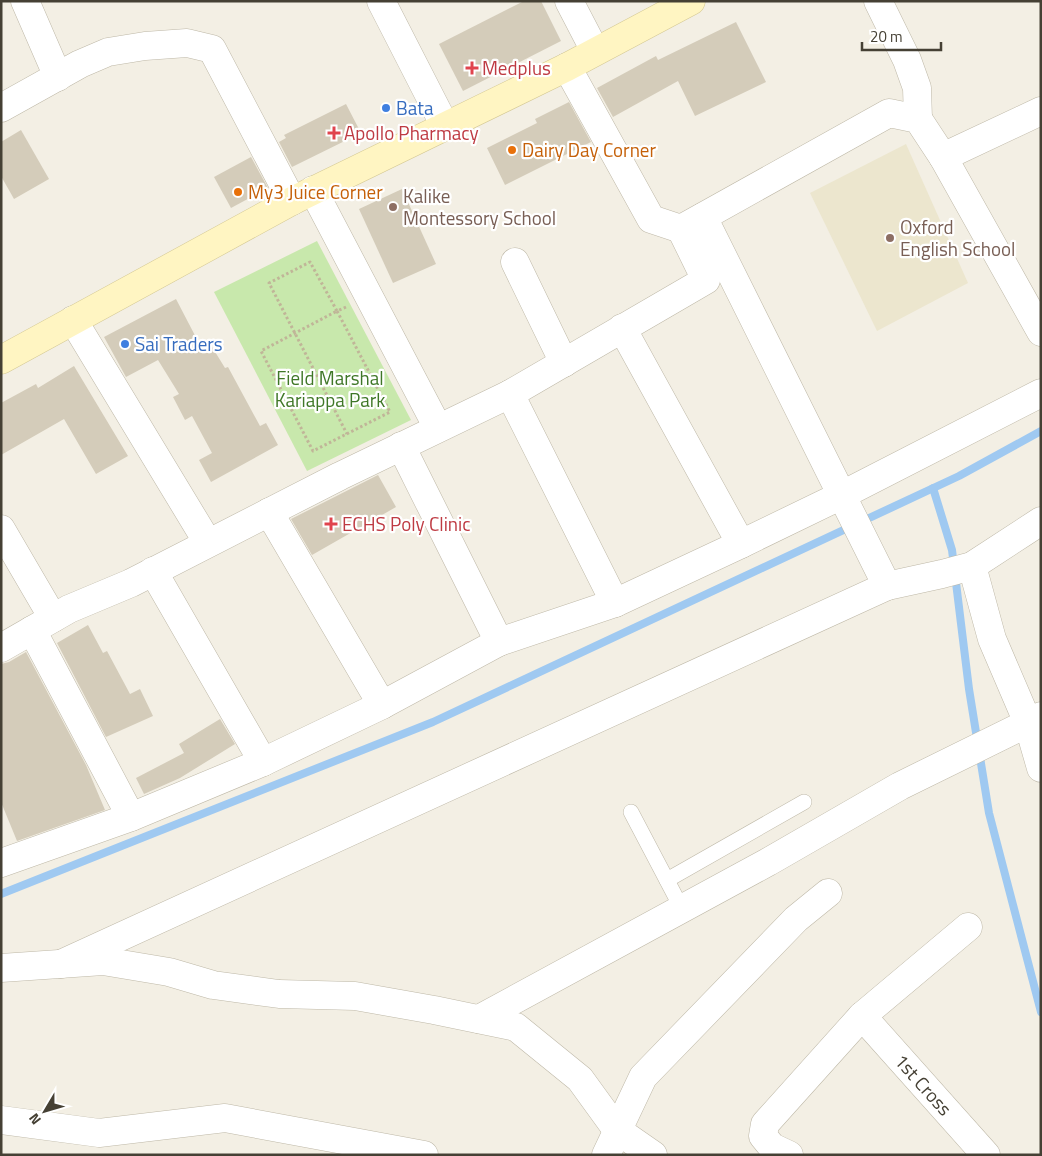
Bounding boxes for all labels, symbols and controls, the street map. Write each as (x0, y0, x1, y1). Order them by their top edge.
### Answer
scale bar (862, 20, 941, 52)
text: 20 m (870, 25, 903, 48)
place label: Medplus (482, 53, 551, 82)
marker: Medplus (466, 62, 478, 74)
place label: Bata (396, 93, 434, 122)
marker: Bata (380, 102, 392, 114)
place label: Apollo Pharmacy (344, 118, 479, 147)
marker: Apollo Pharmacy (328, 127, 340, 139)
place label: Dairy Day Corner (522, 135, 656, 164)
marker: Dairy Day Corner (506, 144, 518, 156)
place label: My3 Juice Corner (248, 177, 383, 206)
place label: Kalike Montessory School (403, 181, 556, 232)
marker: My3 Juice Corner (232, 186, 244, 198)
marker: Kalike Montessory School (387, 201, 399, 213)
place label: Oxford English School (900, 212, 1015, 263)
marker: Oxford English School (884, 232, 896, 244)
place label: Sai Traders (135, 329, 223, 358)
marker: Sai Traders (119, 338, 131, 350)
park label: Field Marshal Kariappa Park (275, 363, 385, 414)
place label: ECHS Poly Clinic (342, 509, 471, 538)
marker: ECHS Poly Clinic (324, 517, 338, 531)
street label: 1st Cross (888, 1047, 959, 1122)
north arrow (20, 1086, 70, 1136)
text: N (23, 1109, 46, 1130)

